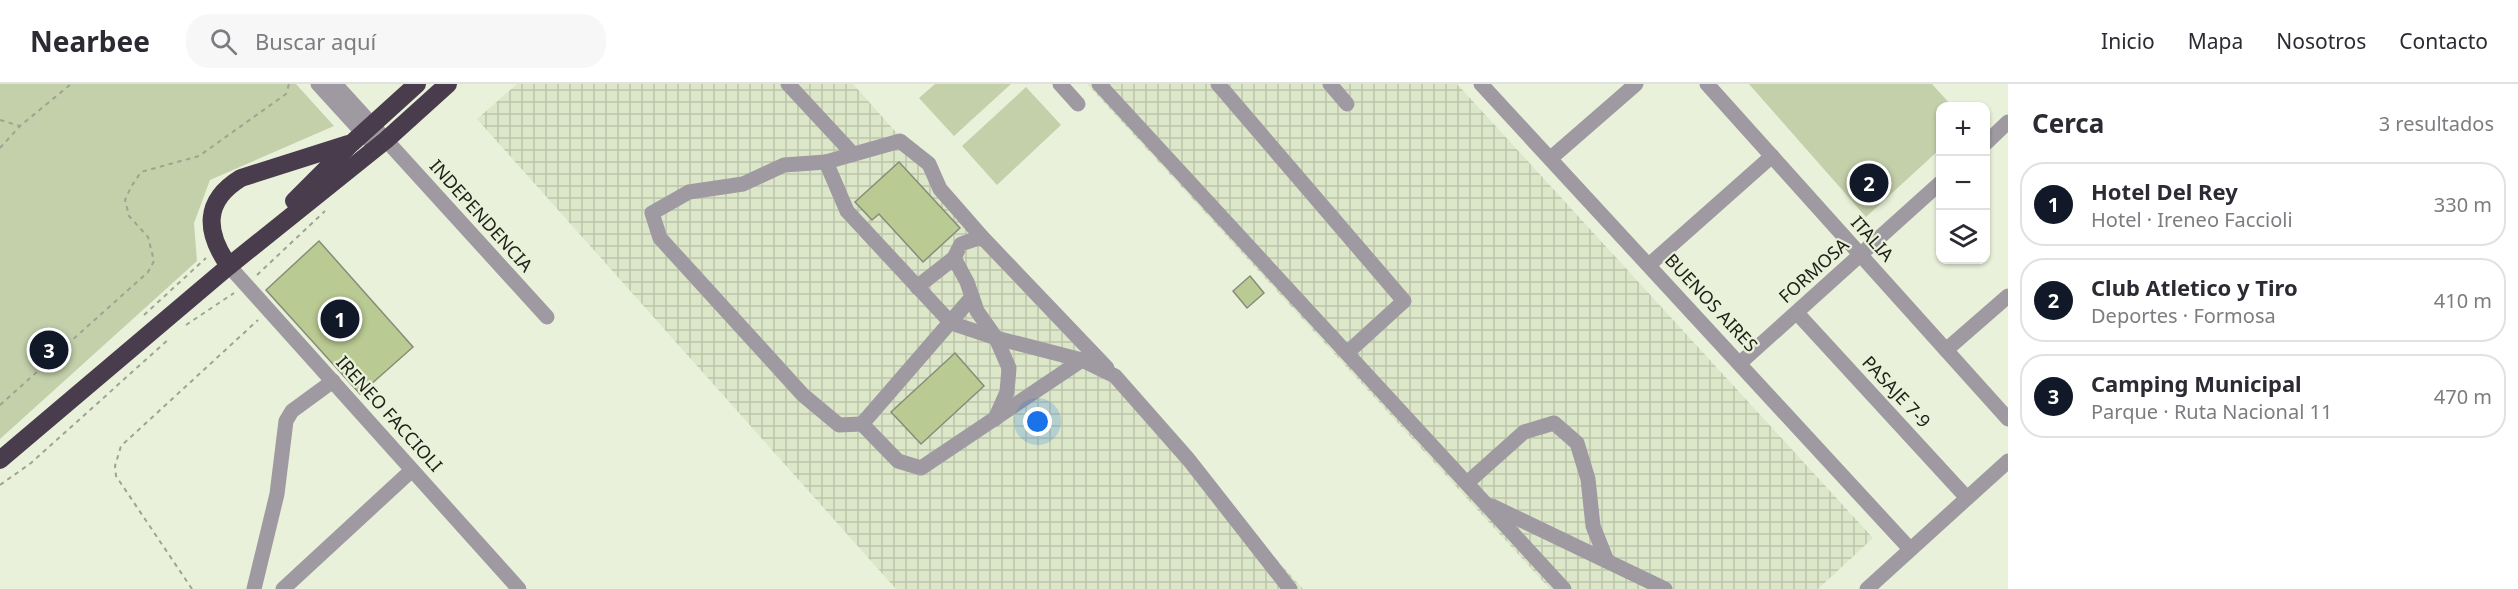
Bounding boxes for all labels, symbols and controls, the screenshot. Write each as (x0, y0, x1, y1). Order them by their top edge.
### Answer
search box (186, 14, 606, 68)
text: Nearbee (30, 22, 150, 60)
icon: search (207, 25, 240, 58)
text: Buscar aquí (255, 26, 376, 56)
text: Inicio (2101, 27, 2155, 55)
text: Mapa (2188, 27, 2243, 55)
text: Nosotros (2276, 27, 2366, 55)
text: Contacto (2399, 27, 2488, 55)
map controls (1936, 102, 1990, 264)
button: + (1936, 102, 1990, 156)
text: Cerca (2032, 105, 2104, 141)
text: 3 resultados (2379, 110, 2494, 137)
street label: INDEPENDENCIA (425, 154, 539, 277)
button: − (1936, 156, 1990, 210)
pin: 2 (1850, 160, 1888, 206)
text: Hotel Del Rey (2091, 176, 2238, 206)
text: 1 (2048, 191, 2059, 218)
text: 330 m (2434, 191, 2492, 218)
text: Hotel · Ireneo Faccioli (2091, 206, 2293, 233)
street label: ITALIA (1846, 210, 1900, 267)
button: layers (1936, 210, 1990, 264)
street label: FORMOSA (1773, 232, 1854, 308)
street label: BUENOS AIRES (1660, 248, 1764, 357)
text: Club Atletico y Tiro (2091, 272, 2298, 302)
text: 2 (2048, 287, 2059, 314)
text: 410 m (2434, 287, 2492, 314)
pin: 1 (320, 296, 360, 342)
text: Deportes · Formosa (2091, 302, 2276, 329)
pin: 3 (29, 328, 68, 372)
street label: IRENEO FACCIOLI (331, 350, 448, 476)
street label: PASAJE 7-9 (1857, 350, 1936, 432)
text: Camping Municipal (2091, 368, 2302, 398)
text: 3 (2048, 383, 2059, 410)
text: 470 m (2434, 383, 2492, 410)
text: Parque · Ruta Nacional 11 (2091, 398, 2332, 425)
your location (1023, 407, 1052, 436)

